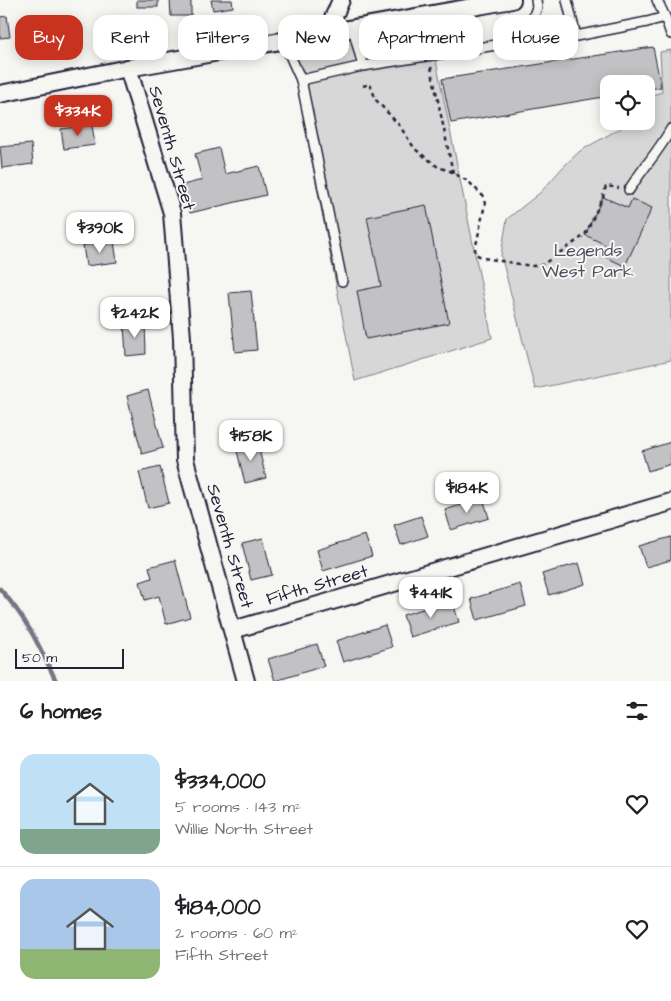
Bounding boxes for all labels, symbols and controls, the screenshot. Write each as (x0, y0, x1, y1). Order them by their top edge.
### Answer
chip: Buy (15, 15, 83, 60)
chip: Rent (93, 15, 168, 60)
chip: Filters (178, 15, 268, 60)
chip: New (278, 15, 349, 60)
chip: Apartment (359, 15, 483, 60)
chip: House (493, 15, 578, 60)
map controls (600, 75, 655, 130)
button: locate (600, 75, 655, 130)
street label: Seventh Street (142, 83, 202, 214)
pin: $334K (43, 94, 113, 137)
text: $334K (55, 100, 101, 122)
pin: $390K (65, 212, 135, 254)
text: $390K (77, 217, 123, 239)
park label: Legends West Park (542, 238, 634, 284)
pin: $242K (100, 296, 170, 339)
text: $242K (111, 302, 159, 324)
pin: $158K (216, 420, 286, 462)
text: $158K (230, 425, 272, 447)
pin: $184K (432, 472, 502, 514)
text: $184K (446, 477, 488, 499)
street label: Seventh Street (200, 481, 260, 612)
street label: Fifth Street (263, 558, 372, 611)
pin: $441K (396, 576, 466, 619)
text: $441K (410, 582, 452, 604)
scale bar (15, 646, 124, 669)
text: 50 m (22, 648, 57, 668)
text: 6 homes (20, 697, 102, 726)
icon: filters (623, 697, 651, 725)
text: $334,000 (175, 767, 266, 796)
icon: home (60, 774, 120, 834)
icon: heart (623, 790, 651, 818)
text: 5 rooms · 143 m² (175, 796, 301, 818)
text: Willie North Street (175, 818, 313, 840)
text: $184,000 (175, 893, 261, 922)
icon: home (60, 899, 120, 959)
icon: heart (623, 915, 651, 943)
text: 2 rooms · 60 m² (175, 922, 298, 944)
text: Fifth Street (175, 944, 268, 966)

